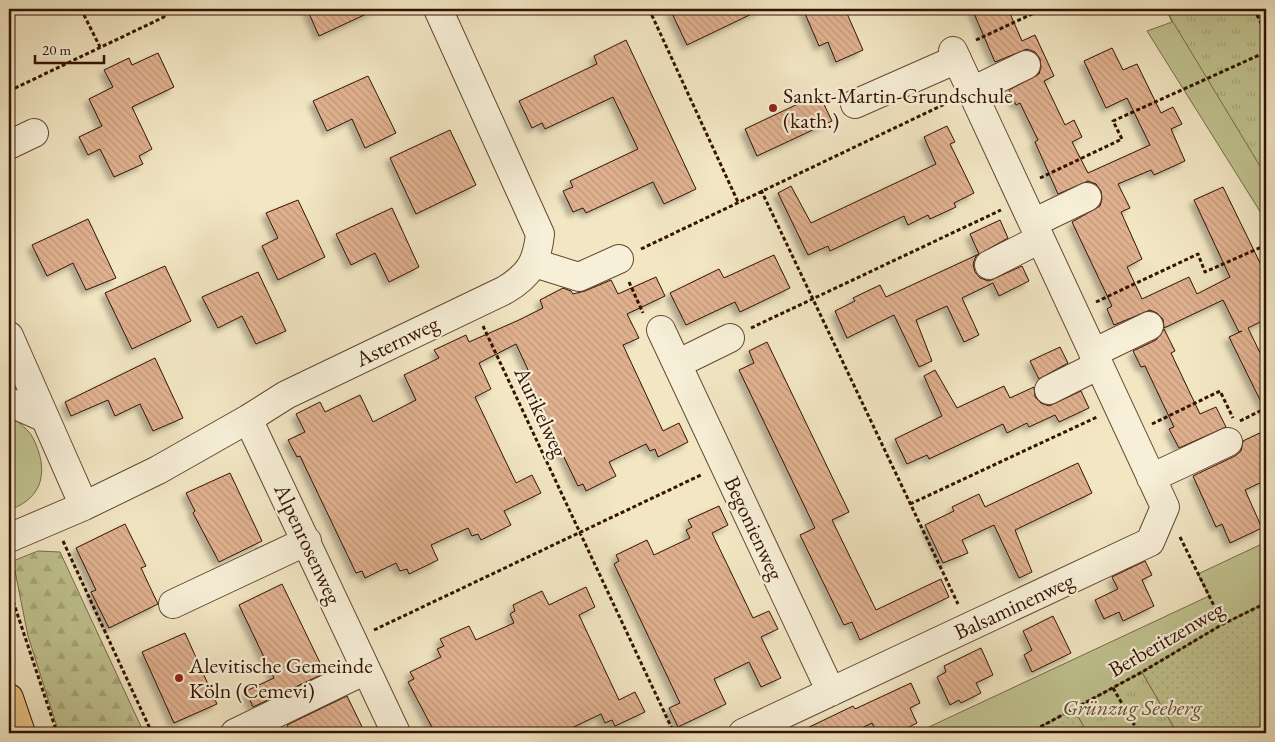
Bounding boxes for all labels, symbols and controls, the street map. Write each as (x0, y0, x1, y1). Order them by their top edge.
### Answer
scale bar (35, 32, 104, 64)
text: 20 m (42, 40, 71, 59)
place label: Sankt-Martin-Grundschule (kath.) (783, 81, 1013, 135)
marker: Sankt-Martin-Grundschule (kath.) (767, 102, 779, 114)
street label: Asternweg (350, 308, 444, 374)
street label: Aurikelweg (507, 361, 575, 462)
street label: Begonienweg (717, 471, 791, 585)
street label: Alpenrosenweg (267, 478, 349, 609)
street label: Balsaminenweg (949, 565, 1079, 646)
street label: Berberitzenweg (1103, 594, 1229, 684)
place label: Alevitische Gemeinde Köln (Cemevi) (188, 651, 373, 705)
marker: Alevitische Gemeinde Köln (Cemevi) (173, 672, 185, 684)
park label: Grünzug Seeberg (1062, 693, 1202, 722)

